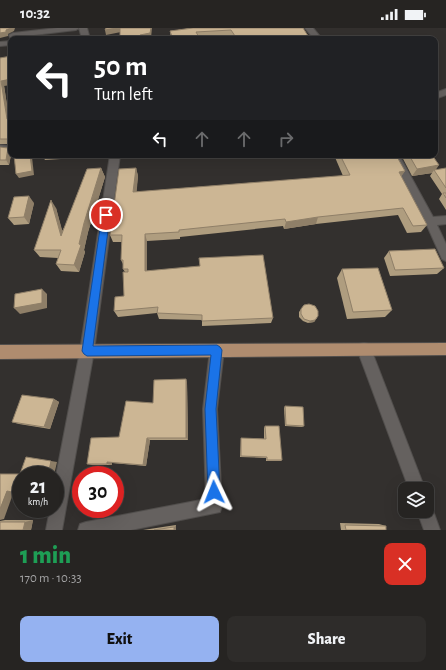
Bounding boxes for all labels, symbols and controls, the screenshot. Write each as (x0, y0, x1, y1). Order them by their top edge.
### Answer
text: 10:32 (20, 6, 50, 21)
icon: left (28, 52, 80, 104)
text: 50 m (94, 53, 148, 81)
text: Turn left (94, 86, 153, 104)
icon: left (149, 128, 171, 150)
icon: ahead (191, 128, 213, 150)
icon: ahead (233, 128, 255, 150)
icon: right (275, 128, 297, 150)
pin (89, 198, 123, 232)
icon: arrive (95, 204, 117, 226)
speed limit sign: 30 (72, 466, 124, 518)
position arrow (193, 471, 235, 513)
text: 21 (30, 477, 46, 497)
map controls (398, 482, 434, 518)
button: layers (398, 482, 434, 518)
text: km/h (28, 497, 48, 507)
button: close (384, 543, 426, 585)
text: 1 min (20, 544, 71, 568)
text: 170 m · 10:33 (20, 572, 82, 585)
button: Exit (20, 616, 219, 662)
button: Share (227, 616, 426, 662)

